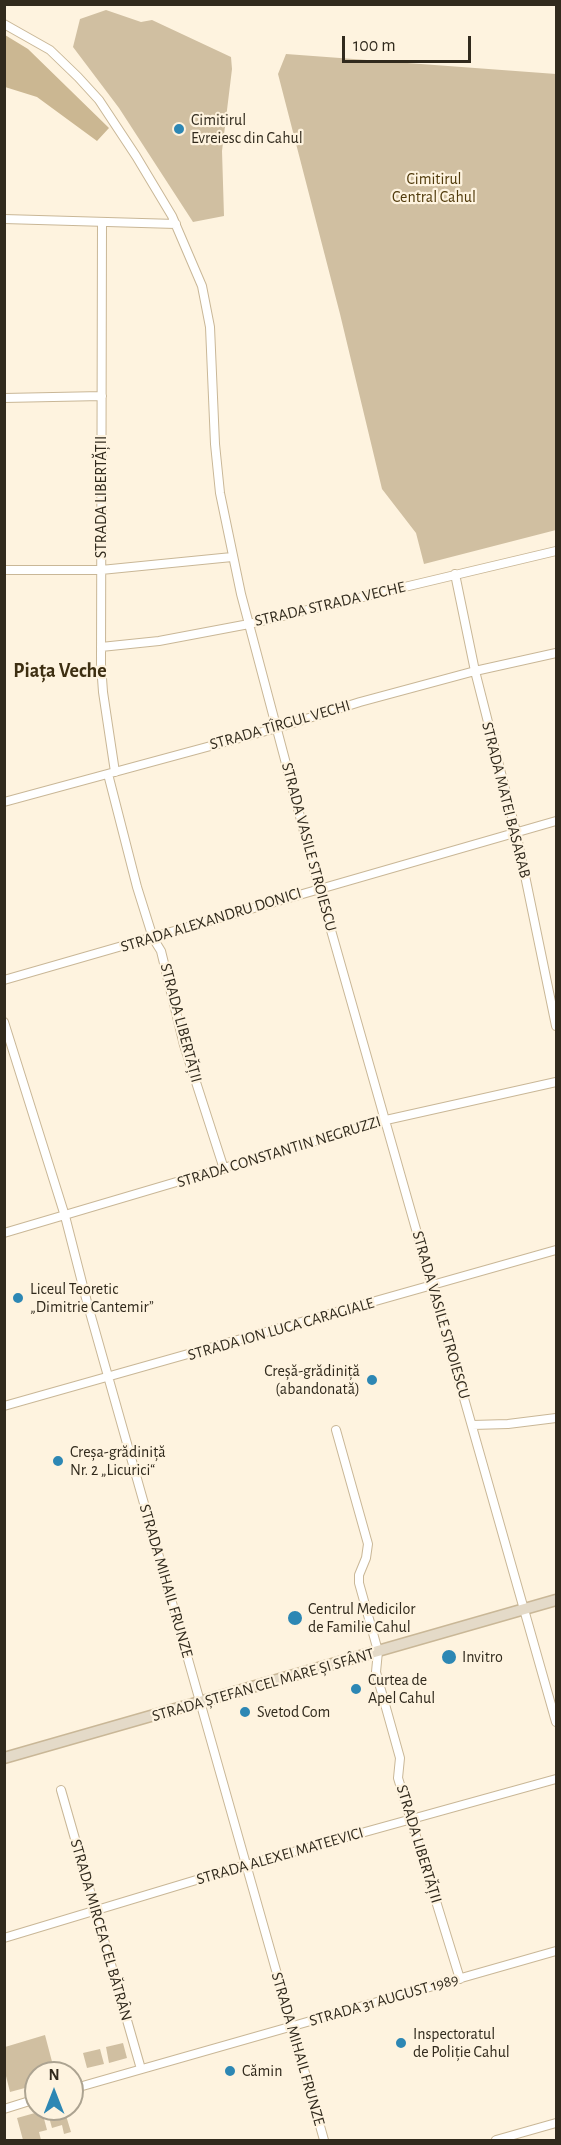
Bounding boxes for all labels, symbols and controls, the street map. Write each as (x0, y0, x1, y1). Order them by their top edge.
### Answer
scale bar (345, 24, 474, 62)
text: 100 m (353, 37, 396, 55)
place label: Cimitirul Evreiesc din Cahul (191, 110, 303, 148)
marker: Cimitirul Evreiesc din Cahul (172, 122, 186, 136)
park label: Cimitirul Central Cahul (392, 169, 476, 207)
street label: STRADA LIBERTĂȚII (91, 436, 111, 558)
street label: STRADA STRADA VECHE (253, 577, 407, 631)
district label: Piața Veche (13, 659, 107, 683)
street label: STRADA TÎRGUL VECHI (208, 696, 352, 754)
street label: STRADA MATEI BASARAB (477, 720, 535, 880)
street label: STRADA VASILE STROIESCU (277, 761, 341, 933)
street label: STRADA ALEXANDRU DONICI (118, 883, 304, 957)
street label: STRADA LIBERTĂȚII (156, 961, 206, 1085)
street label: STRADA CONSTANTIN NEGRUZZI (175, 1112, 383, 1192)
street label: STRADA VASILE STROIESCU (408, 1229, 474, 1401)
place label: Liceul Teoretic „Dimitrie Cantemir” (30, 1279, 154, 1317)
marker: Liceul Teoretic „Dimitrie Cantemir” (11, 1291, 25, 1305)
street label: STRADA ION LUCA CARAGIALE (186, 1293, 376, 1365)
place label: Creșă-grădiniță (abandonată) (264, 1361, 360, 1399)
marker: Creșă-grădiniță (abandonată) (365, 1373, 379, 1387)
place label: Creșa-grădiniță Nr. 2 „Licurici“ (70, 1442, 166, 1480)
marker: Creșa-grădiniță Nr. 2 „Licurici“ (51, 1454, 65, 1468)
street label: STRADA MIHAIL FRUNZE (135, 1502, 197, 1660)
place label: Centrul Medicilor de Familie Cahul (308, 1599, 415, 1637)
marker: Centrul Medicilor de Familie Cahul (286, 1609, 304, 1627)
street label: STRADA ȘTEFAN CEL MARE ȘI SFÂNT (150, 1644, 376, 1726)
place label: Invitro (462, 1647, 503, 1667)
marker: Invitro (440, 1648, 458, 1666)
place label: Curtea de Apel Cahul (368, 1670, 435, 1708)
marker: Curtea de Apel Cahul (349, 1682, 363, 1696)
place label: Svetod Com (257, 1702, 330, 1722)
marker: Svetod Com (238, 1705, 252, 1719)
street label: STRADA LIBERTĂȚII (392, 1783, 446, 1905)
street label: STRADA ALEXEI MATEEVICI (194, 1823, 366, 1889)
street label: STRADA MIRCEA CEL BĂTRÂN (66, 1837, 136, 2023)
street label: STRADA 31 AUGUST 1989 (307, 1969, 461, 2031)
street label: STRADA MIHAIL FRUNZE (267, 1970, 329, 2128)
place label: Inspectoratul de Poliție Cahul (413, 2024, 510, 2062)
marker: Inspectoratul de Poliție Cahul (394, 2036, 408, 2050)
north arrow (24, 2061, 84, 2121)
place label: Cămin (242, 2061, 282, 2081)
marker: Cămin (223, 2064, 237, 2078)
text: N (48, 2067, 60, 2083)

